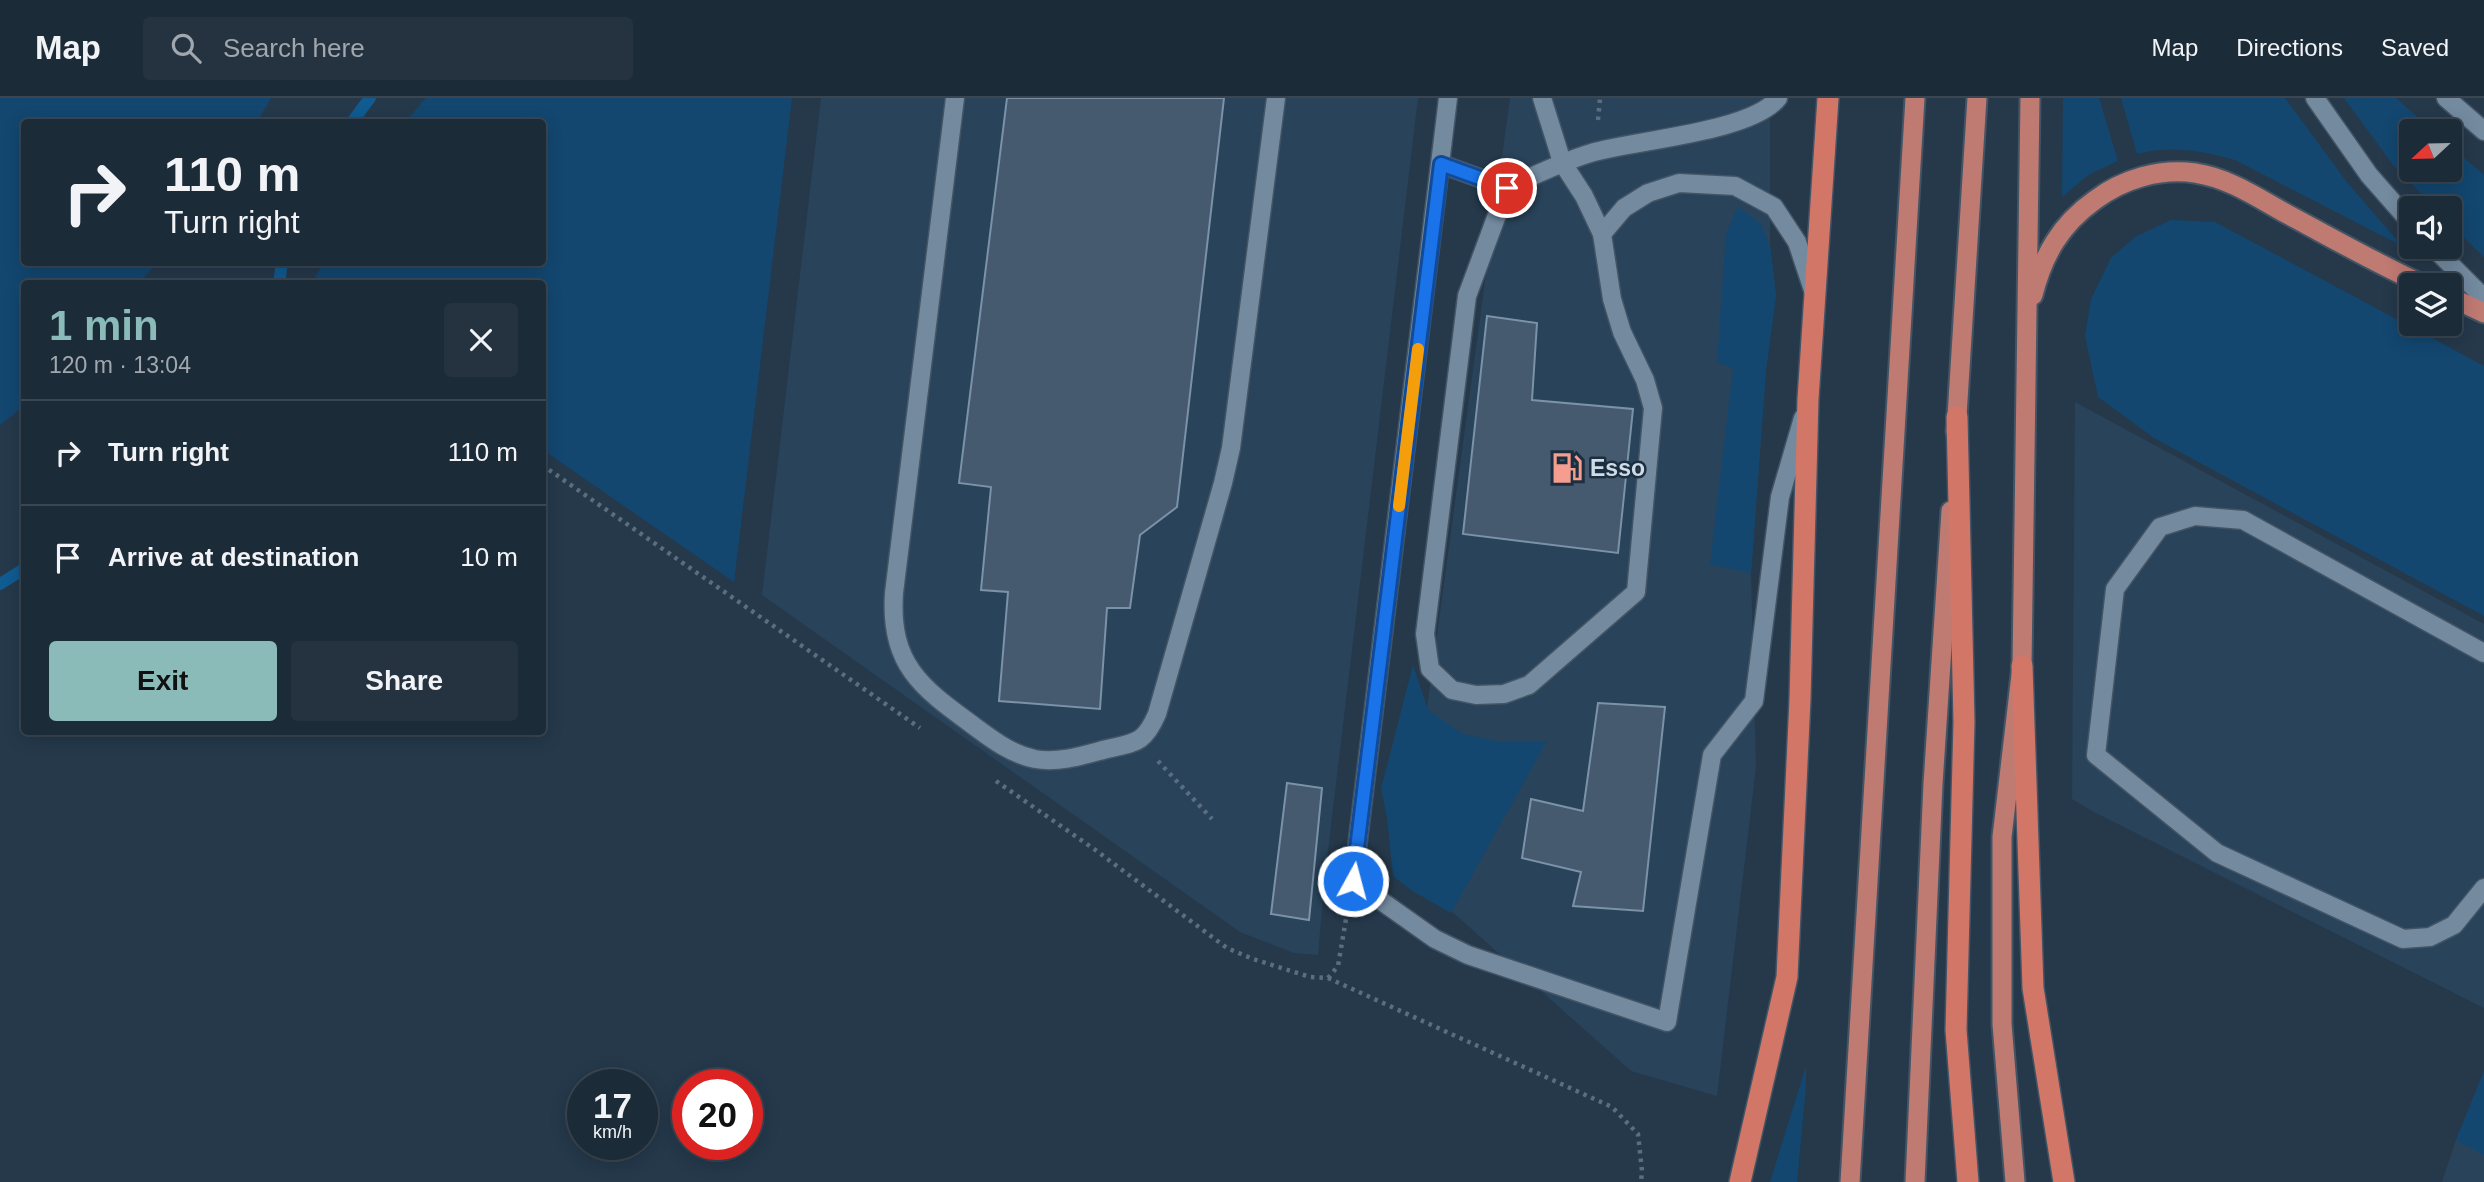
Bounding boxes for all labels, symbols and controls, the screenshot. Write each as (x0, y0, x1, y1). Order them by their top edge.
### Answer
search box (143, 17, 633, 80)
text: Map (35, 29, 101, 66)
icon: search (167, 29, 205, 67)
text: Search here (223, 33, 365, 63)
text: Map (2152, 34, 2198, 61)
text: Directions (2236, 34, 2343, 61)
text: Saved (2381, 34, 2449, 61)
north arrow (2399, 119, 2462, 182)
map controls (2399, 119, 2462, 336)
icon: right (49, 147, 140, 238)
text: 110 m (164, 147, 300, 201)
pin (1477, 158, 1537, 218)
icon: arrive (1488, 169, 1526, 207)
button: sound (2399, 196, 2462, 259)
text: Turn right (164, 204, 300, 240)
button: layers (2399, 273, 2462, 336)
text: 1 min (49, 302, 159, 349)
button: close (444, 303, 518, 377)
text: 120 m · 13:04 (49, 352, 191, 378)
icon: right (49, 434, 87, 472)
text: Turn right (108, 437, 229, 467)
text: 110 m (448, 437, 518, 467)
fuel station icon: Esso (1550, 451, 1584, 485)
place label: Esso (1590, 455, 1645, 481)
icon: arrive (49, 539, 87, 577)
text: Arrive at destination (108, 542, 359, 572)
text: 10 m (460, 542, 518, 572)
button: Exit (49, 641, 277, 721)
button: Share (291, 641, 518, 721)
position arrow (1316, 844, 1390, 918)
speed limit sign: 20 (672, 1069, 763, 1160)
text: 17 (593, 1086, 632, 1125)
text: km/h (593, 1122, 632, 1142)

